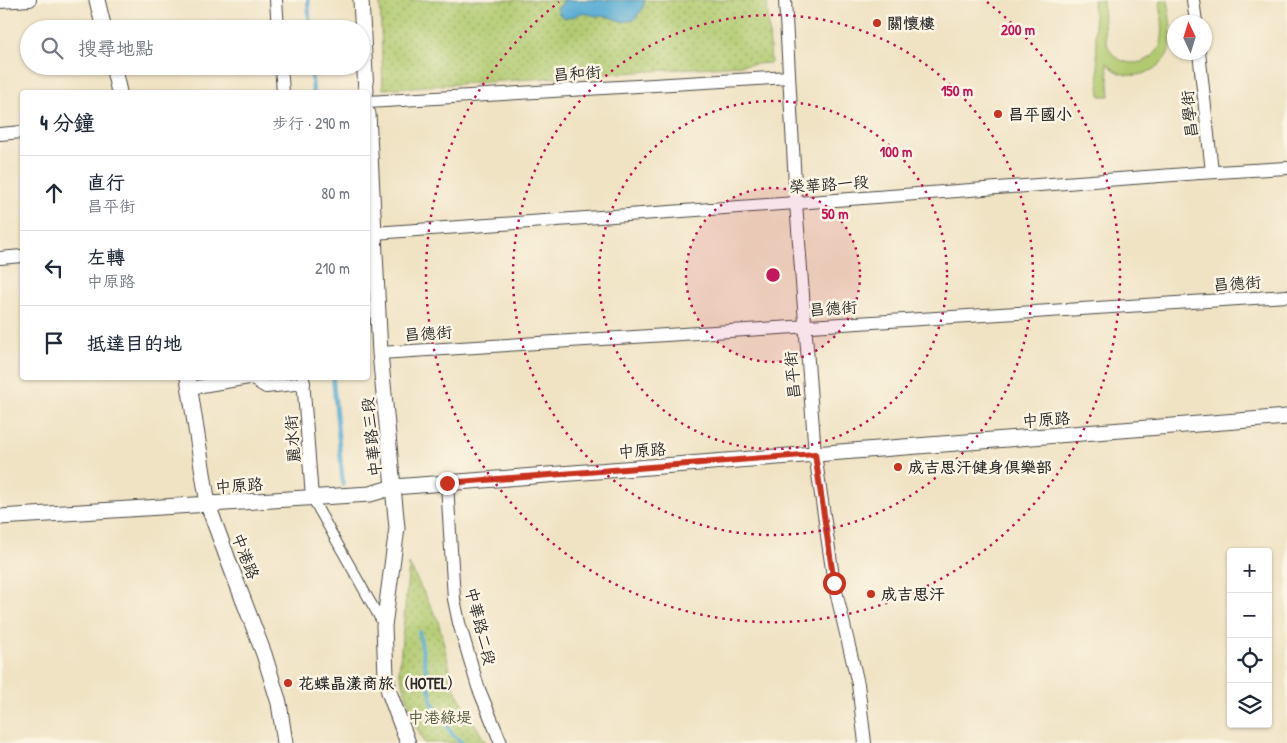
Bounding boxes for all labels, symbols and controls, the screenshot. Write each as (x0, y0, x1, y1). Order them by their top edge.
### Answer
place label: 關懷樓 (887, 12, 935, 34)
north arrow (1167, 15, 1212, 60)
marker: 關懷樓 (871, 17, 883, 29)
text: 200 m (1001, 19, 1035, 40)
search box (20, 20, 370, 75)
icon: search (38, 34, 66, 62)
text: 搜尋地點 (78, 35, 154, 61)
street label: 昌和街 (552, 60, 602, 86)
text: 150 m (941, 80, 973, 101)
street label: 昌學街 (1176, 89, 1202, 139)
place label: 昌平國小 (1008, 103, 1072, 125)
text: 4 分鐘 (40, 108, 95, 137)
marker: 昌平國小 (992, 108, 1004, 120)
text: 步行 · 290 m (272, 112, 350, 134)
text: 100 m (880, 141, 912, 162)
text: 直行 (87, 169, 125, 195)
street label: 榮華路一段 (788, 170, 870, 198)
icon: ahead (40, 179, 68, 207)
text: 80 m (321, 182, 350, 204)
text: 昌平街 (87, 195, 135, 217)
text: 50 m (822, 203, 848, 224)
text: 左轉 (87, 244, 125, 270)
icon: left (40, 254, 68, 282)
text: 210 m (315, 257, 350, 279)
centre of rings (764, 266, 782, 284)
text: 中原路 (87, 270, 135, 292)
street label: 昌德街 (1212, 270, 1262, 296)
street label: 昌德街 (808, 295, 858, 321)
street label: 昌德街 (403, 320, 453, 346)
icon: arrive (40, 329, 68, 357)
text: 抵達目的地 (87, 330, 182, 356)
street label: 昌平街 (779, 350, 805, 400)
street label: 中華路三段 (356, 396, 386, 478)
street label: 中原路 (1021, 406, 1071, 432)
street label: 麗水街 (279, 414, 305, 464)
street label: 中原路 (617, 437, 667, 463)
place label: 成吉思汗健身俱樂部 (908, 456, 1052, 478)
marker: 成吉思汗健身俱樂部 (892, 461, 904, 473)
street label: 中原路 (214, 472, 264, 498)
route end (436, 472, 459, 495)
street label: 中港路 (227, 530, 265, 582)
map controls (1227, 548, 1272, 728)
button: + (1227, 548, 1272, 593)
route start (823, 572, 846, 595)
place label: 成吉思汗 (881, 583, 945, 605)
street label: 中華路二段 (461, 585, 501, 667)
marker: 成吉思汗 (865, 588, 877, 600)
button: − (1227, 593, 1272, 638)
button: locate (1227, 638, 1272, 683)
place label: 花蝶晶漾商旅（HOTEL） (298, 672, 463, 694)
marker: 花蝶晶漾商旅（HOTEL） (282, 677, 294, 689)
button: layers (1227, 683, 1272, 728)
park label: 中港綠堤 (408, 706, 472, 728)

